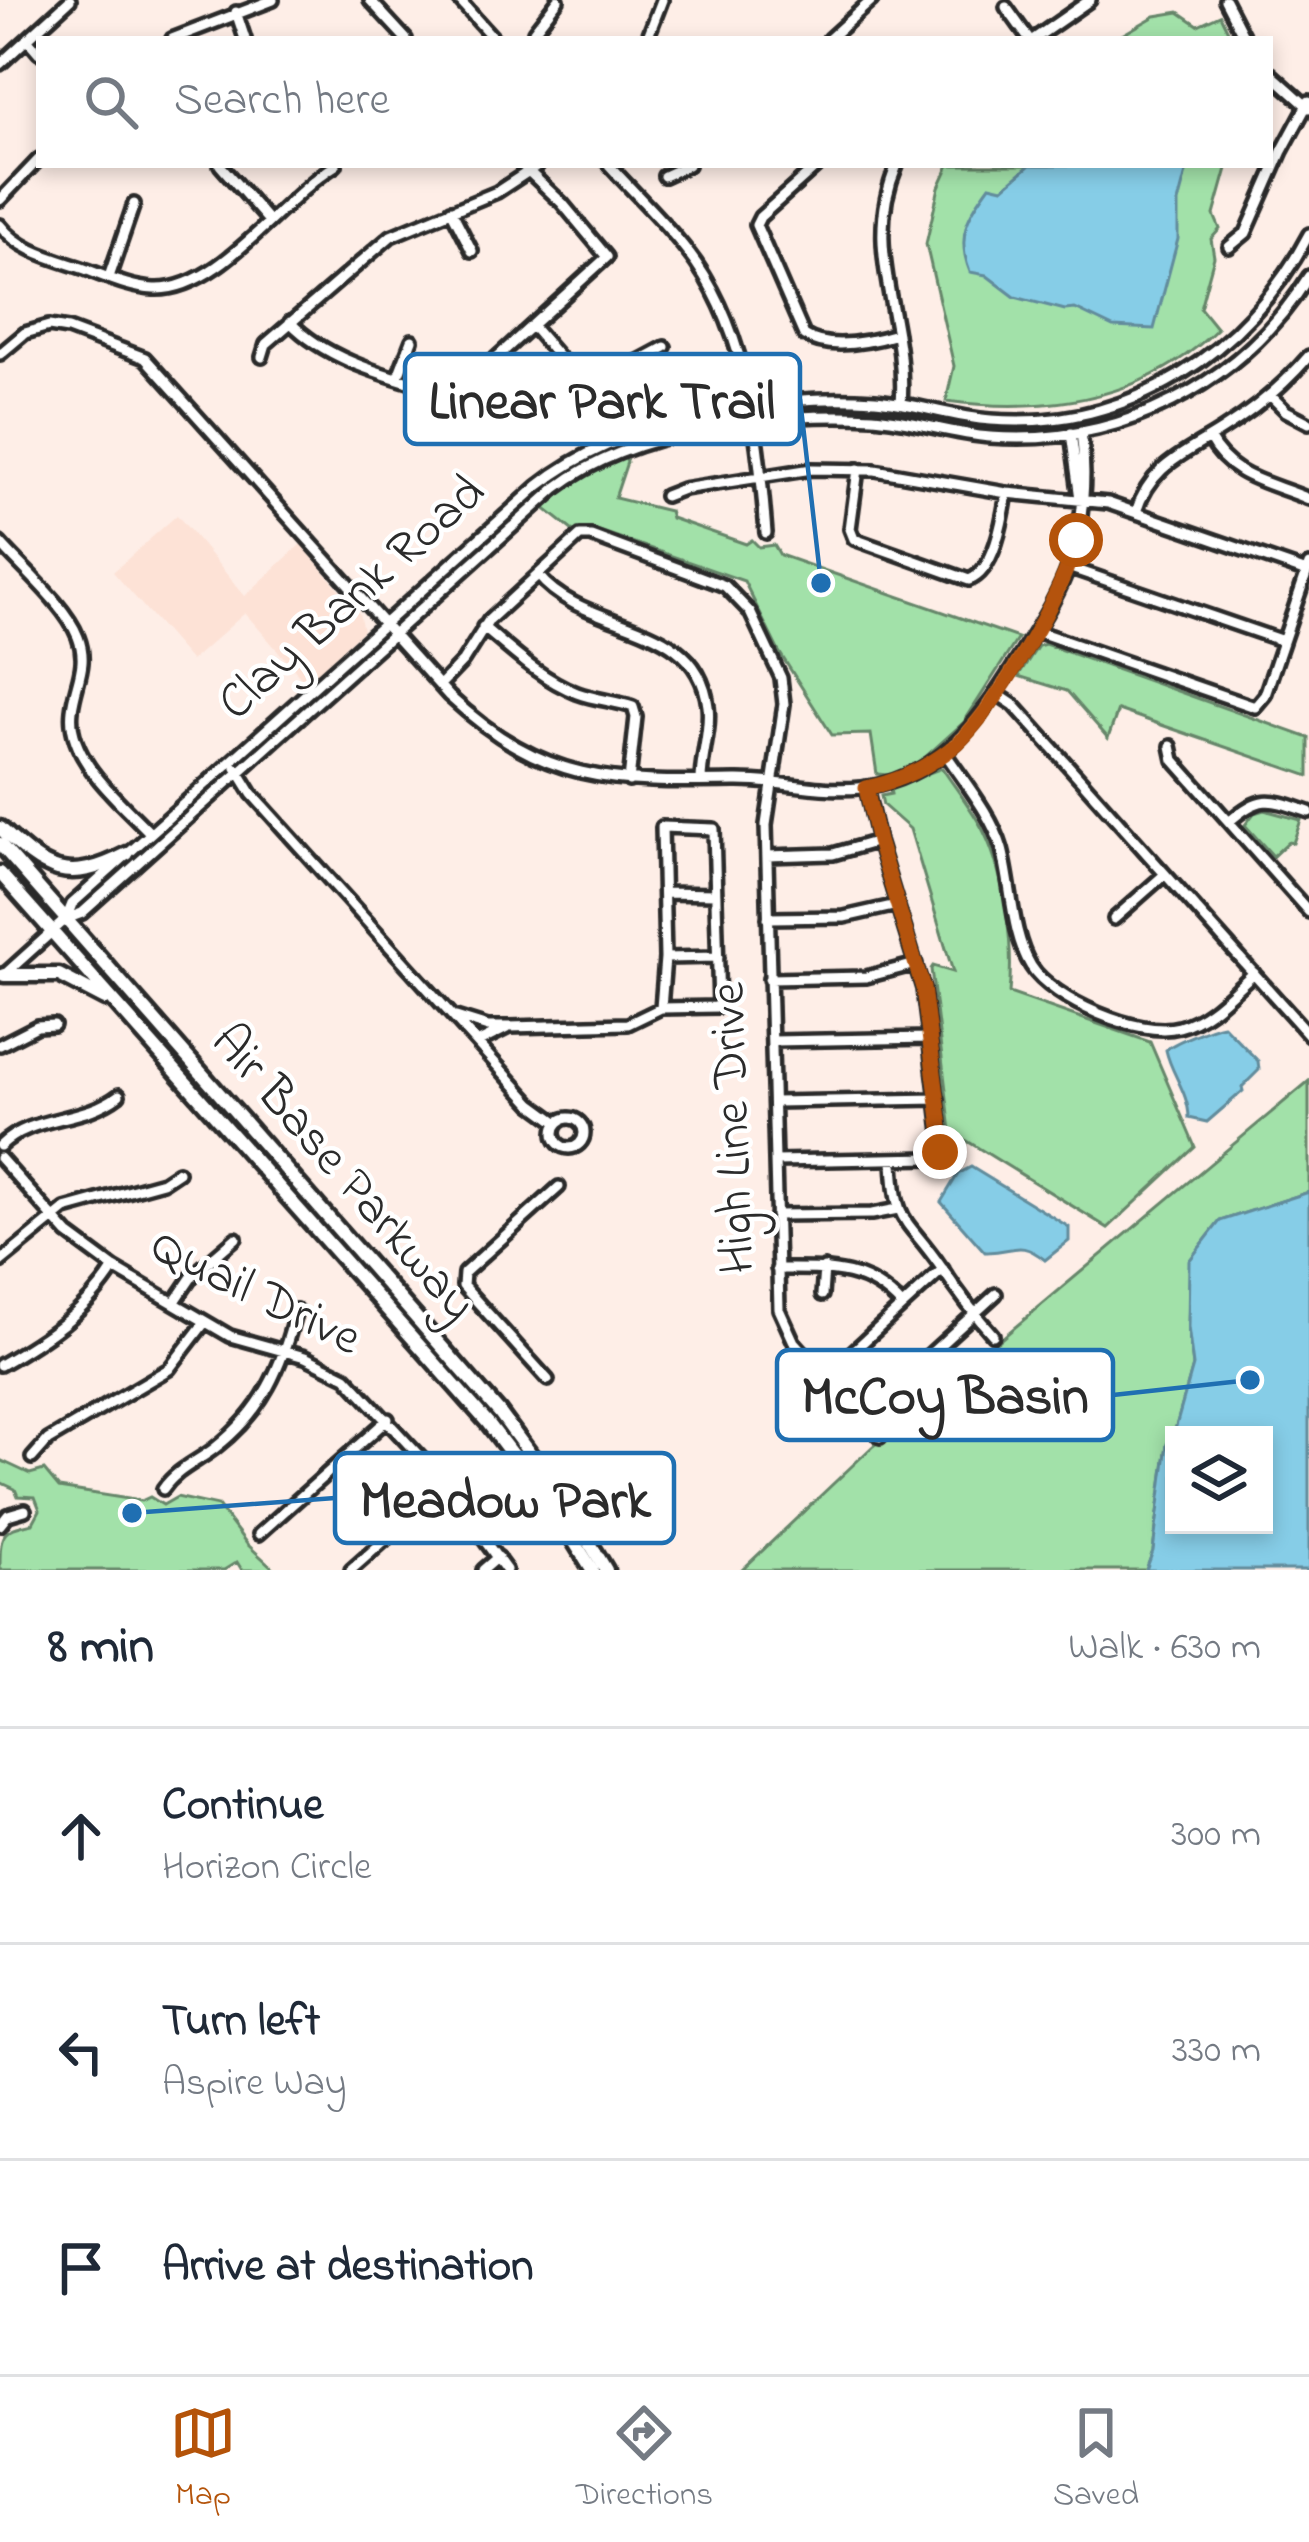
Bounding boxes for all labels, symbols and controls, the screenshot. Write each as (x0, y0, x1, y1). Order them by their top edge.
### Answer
search box (36, 36, 1273, 168)
icon: search (78, 69, 144, 135)
text: Search here (174, 69, 390, 135)
callout: Linear Park Trail (405, 354, 800, 444)
text: Linear Park Trail (429, 366, 775, 444)
street label: Clay Bank Road (202, 458, 504, 740)
route start (1049, 513, 1103, 567)
street label: High Line Drive (692, 981, 778, 1275)
street label: Air Base Parkway (191, 1008, 493, 1340)
route end (913, 1125, 967, 1179)
street label: Quail Drive (137, 1211, 373, 1377)
callout: McCoy Basin (777, 1350, 1113, 1440)
text: McCoy Basin (801, 1361, 1089, 1440)
map controls (1165, 1426, 1273, 1534)
button: layers (1165, 1426, 1273, 1534)
callout: Meadow Park (335, 1453, 674, 1543)
text: Meadow Park (359, 1465, 652, 1543)
text: 8 min (48, 1611, 154, 1686)
text: Walk · 630 m (1068, 1620, 1261, 1677)
text: Continue (162, 1774, 323, 1840)
icon: ahead (48, 1803, 114, 1869)
text: 300 m (1171, 1807, 1261, 1864)
text: Horizon Circle (162, 1840, 372, 1897)
text: Turn left (162, 1990, 320, 2056)
icon: left (48, 2019, 114, 2085)
text: 330 m (1172, 2023, 1261, 2080)
text: Aspire Way (162, 2056, 346, 2113)
icon: arrive (48, 2235, 114, 2301)
text: Arrive at destination (162, 2235, 533, 2301)
tab: Map (170, 2400, 236, 2520)
tab: Directions (576, 2400, 713, 2520)
tab: Saved (1053, 2400, 1139, 2520)

